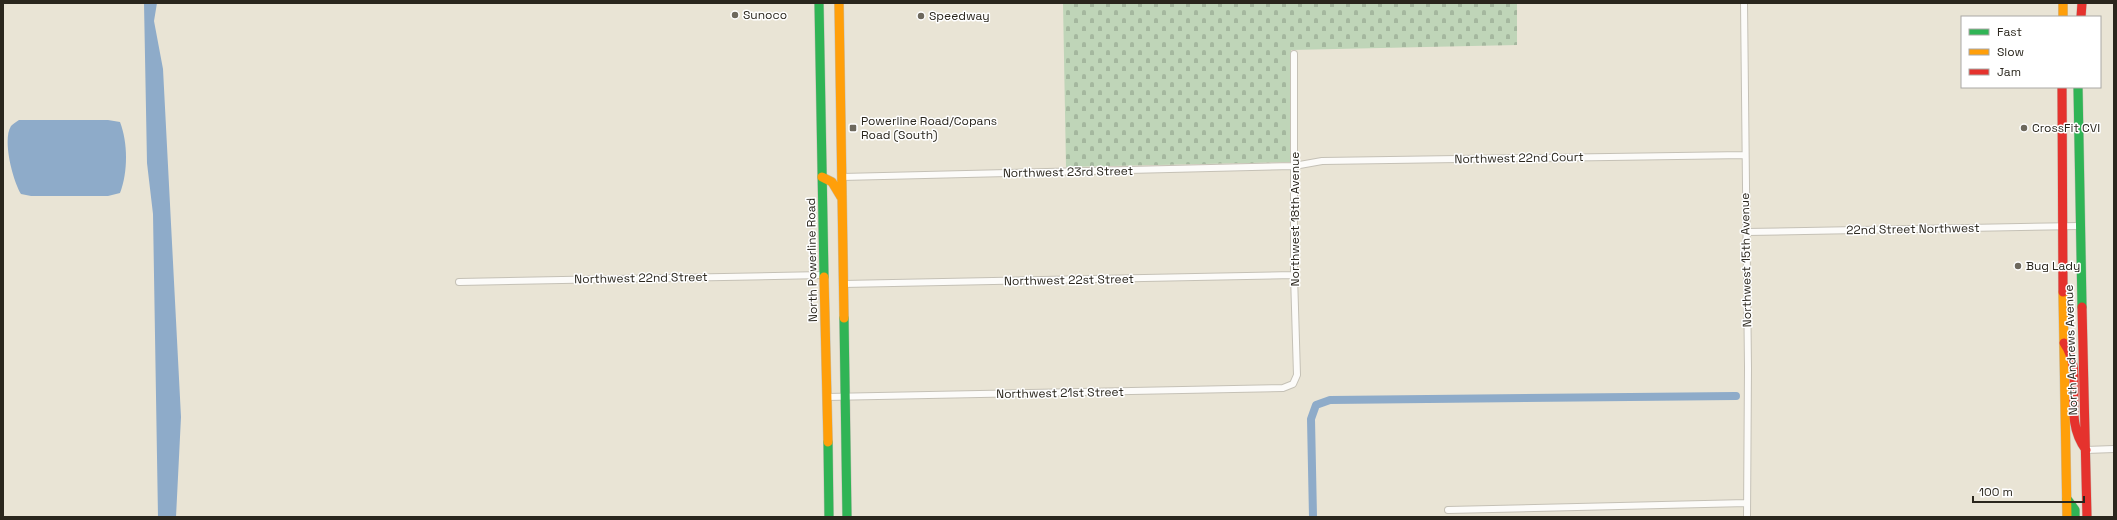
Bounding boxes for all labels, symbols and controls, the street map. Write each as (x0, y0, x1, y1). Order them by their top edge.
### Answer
place label: Sunoco (743, 7, 787, 23)
place label: Speedway (929, 8, 990, 24)
marker: Sunoco (730, 10, 740, 20)
marker: Speedway (916, 11, 926, 21)
legend (1961, 16, 2101, 88)
text: Fast (1997, 24, 2022, 40)
text: Slow (1997, 44, 2024, 60)
text: Jam (1997, 64, 2021, 80)
place label: Powerline Road/Copans Road (South) (861, 113, 997, 143)
place label: CrossFit CVI (2032, 120, 2100, 136)
marker: Powerline Road/Copans Road (South) (848, 123, 858, 133)
marker: CrossFit CVI (2019, 123, 2029, 133)
street label: Northwest 22nd Court (1454, 149, 1584, 167)
street label: Northwest 18th Avenue (1287, 152, 1303, 286)
street label: Northwest 23rd Street (1003, 163, 1133, 181)
street label: Northwest 15th Avenue (1737, 193, 1755, 327)
street label: North Powerline Road (803, 198, 821, 322)
street label: 22nd Street Northwest (1846, 220, 1980, 238)
place label: Bug Lady (2026, 258, 2080, 274)
marker: Bug Lady (2013, 261, 2023, 271)
street label: Northwest 22nd Street (574, 269, 708, 287)
street label: Northwest 22st Street (1004, 271, 1134, 289)
street label: North Andrews Avenue (2061, 284, 2081, 416)
street label: Northwest 21st Street (996, 384, 1124, 402)
scale bar (1973, 478, 2084, 504)
text: 100 m (1979, 484, 2013, 500)

